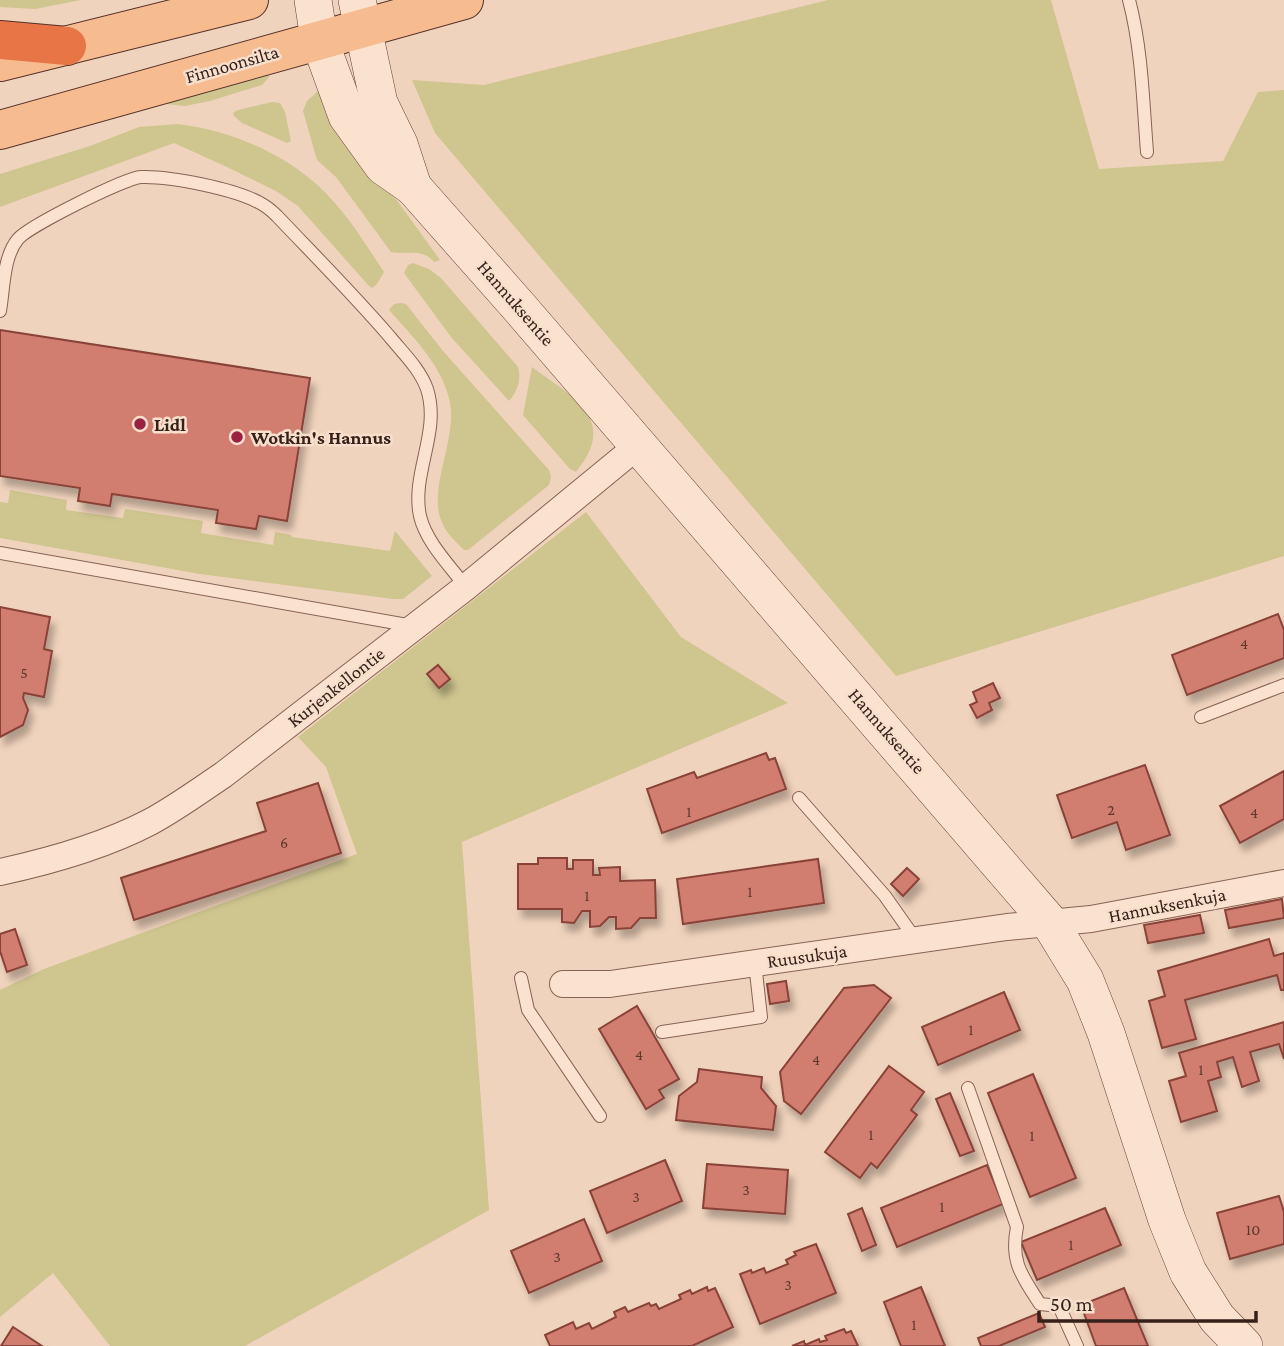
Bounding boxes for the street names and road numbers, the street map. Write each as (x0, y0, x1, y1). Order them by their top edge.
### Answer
street label: Finnoonsilta (183, 41, 281, 87)
street label: Hannuksentie (473, 256, 559, 350)
street label: Kurjenkellontie (283, 643, 389, 732)
street label: Hannuksentie (844, 684, 930, 778)
street label: Hannuksenkuja (1106, 883, 1228, 928)
street label: Ruusukuja (766, 940, 849, 973)

